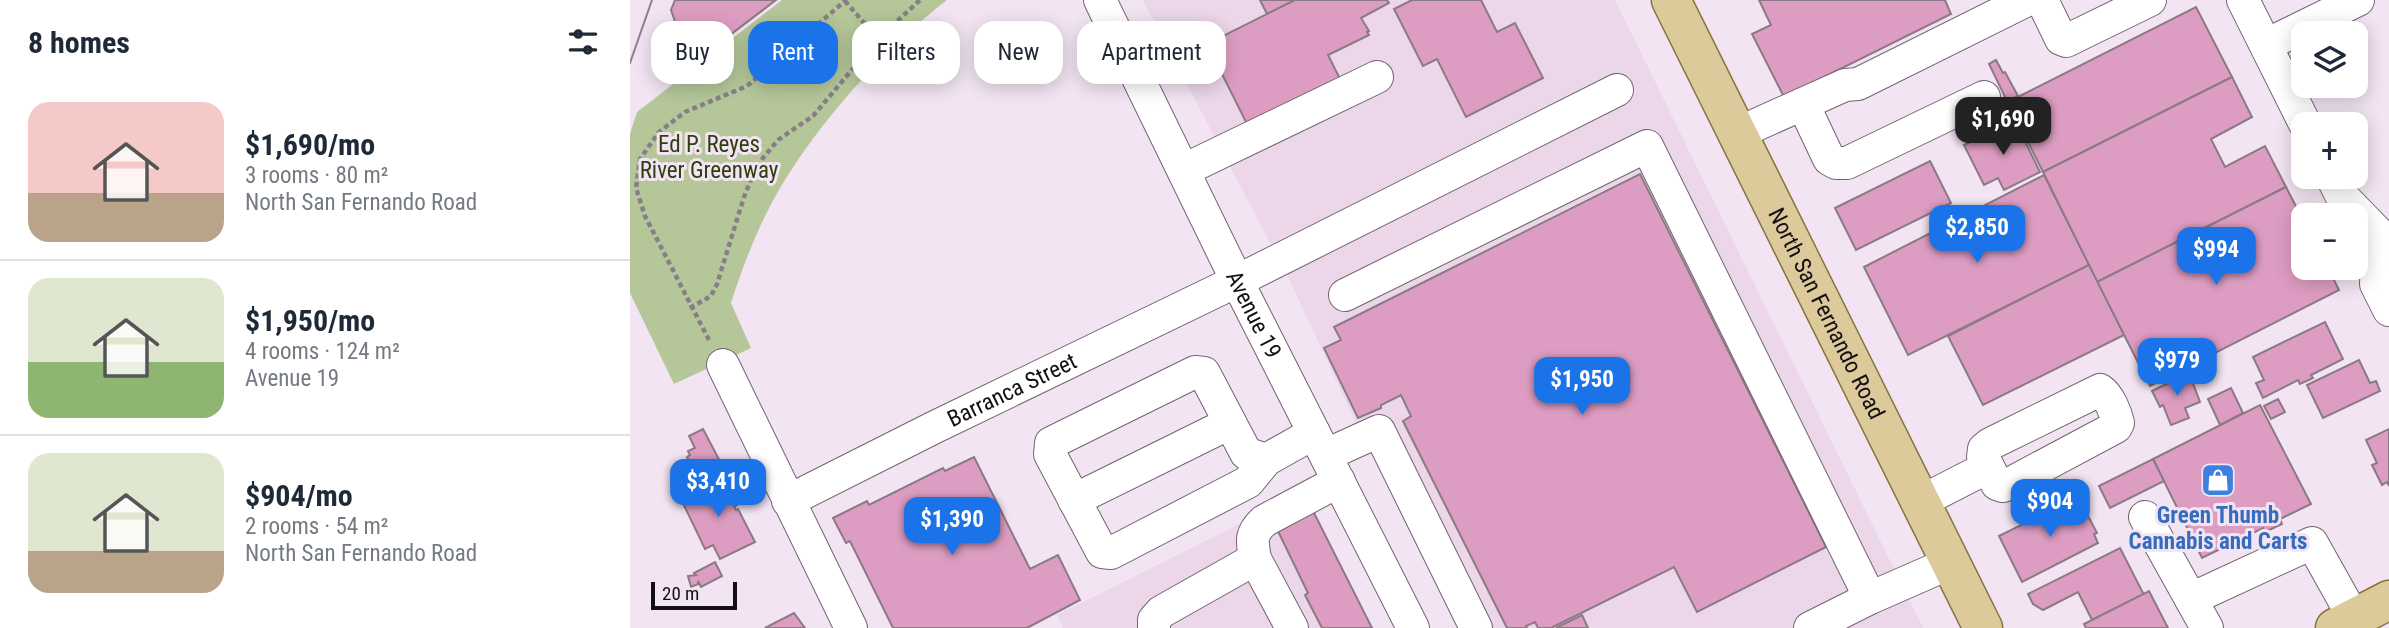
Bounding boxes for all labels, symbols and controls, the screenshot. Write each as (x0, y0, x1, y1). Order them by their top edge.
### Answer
chip: Buy (651, 21, 734, 84)
chip: Rent (748, 21, 838, 84)
chip: Filters (852, 21, 960, 84)
chip: New (974, 21, 1063, 84)
chip: Apartment (1077, 21, 1226, 84)
map controls (2291, 21, 2368, 280)
button: layers (2291, 21, 2368, 98)
icon: filters (564, 23, 602, 61)
text: 8 homes (28, 25, 130, 60)
pin: $1,690 (1946, 97, 2060, 157)
text: $1,690 (1971, 106, 2035, 133)
button: + (2291, 112, 2368, 189)
text: $1,690/mo (245, 127, 375, 162)
icon: home (84, 130, 168, 214)
park label: Ed P. Reyes River Greenway (640, 131, 779, 184)
text: 3 rooms · 80 m² (245, 162, 388, 189)
text: North San Fernando Road (245, 189, 477, 216)
street label: North San Fernando Road (1763, 203, 1891, 424)
button: − (2291, 203, 2368, 280)
pin: $2,850 (1920, 205, 2034, 265)
text: $2,850 (1945, 214, 2009, 241)
pin: $994 (2175, 228, 2257, 287)
text: $994 (2193, 236, 2239, 263)
street label: Avenue 19 (1221, 266, 1287, 362)
text: $1,950/mo (245, 303, 375, 338)
icon: home (84, 306, 168, 390)
text: 4 rooms · 124 m² (245, 338, 400, 365)
pin: $979 (2136, 338, 2218, 398)
street label: Barranca Street (943, 347, 1081, 432)
text: $979 (2154, 347, 2200, 374)
pin: $1,950 (1525, 358, 1639, 417)
text: Avenue 19 (245, 365, 339, 392)
text: $1,950 (1550, 366, 1614, 393)
pin: $3,410 (661, 460, 775, 519)
shop icon: Green Thumb Cannabis and Carts (2199, 461, 2237, 499)
text: $3,410 (686, 468, 750, 495)
text: $904/mo (245, 478, 353, 513)
pin: $904 (2009, 480, 2091, 539)
icon: home (84, 481, 168, 565)
text: $904 (2027, 488, 2073, 515)
pin: $1,390 (895, 498, 1009, 557)
place label: Green Thumb Cannabis and Carts (2129, 502, 2307, 555)
text: $1,390 (920, 506, 984, 533)
text: 2 rooms · 54 m² (245, 513, 388, 540)
text: North San Fernando Road (245, 540, 477, 567)
scale bar (651, 579, 737, 611)
text: 20 m (662, 582, 699, 605)

